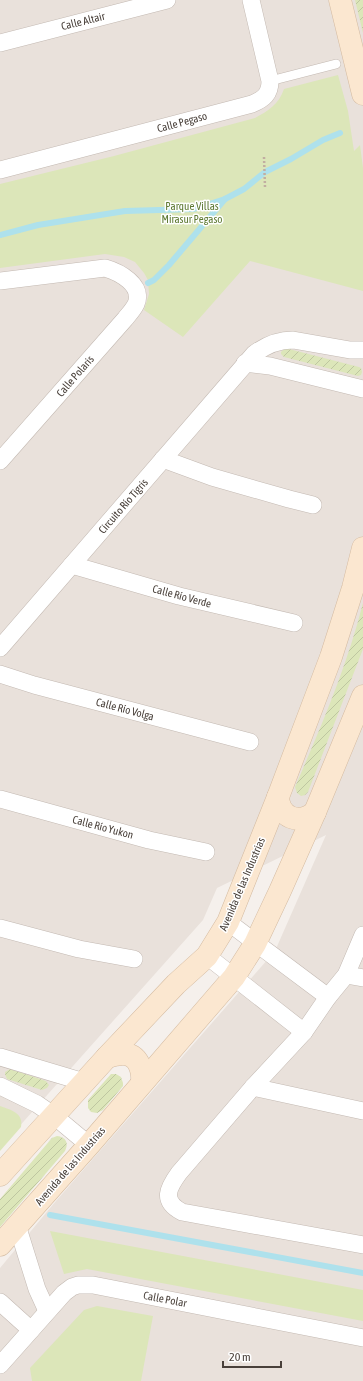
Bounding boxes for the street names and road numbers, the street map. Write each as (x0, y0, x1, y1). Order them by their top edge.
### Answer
street label: Calle Altair (60, 10, 107, 32)
street label: Calle Pegaso (156, 110, 208, 134)
street label: Calle Polaris (54, 353, 96, 399)
street label: Circuito Río Tigris (96, 476, 150, 536)
street label: Calle Río Verde (151, 582, 213, 610)
street label: Calle Río Volga (95, 695, 155, 723)
street label: Calle Río Yukon (71, 813, 135, 841)
street label: Avenida de las Industrias (217, 835, 267, 932)
street label: Avenida de las Industrias (33, 1124, 107, 1208)
street label: Calle Polar (142, 1289, 188, 1309)

